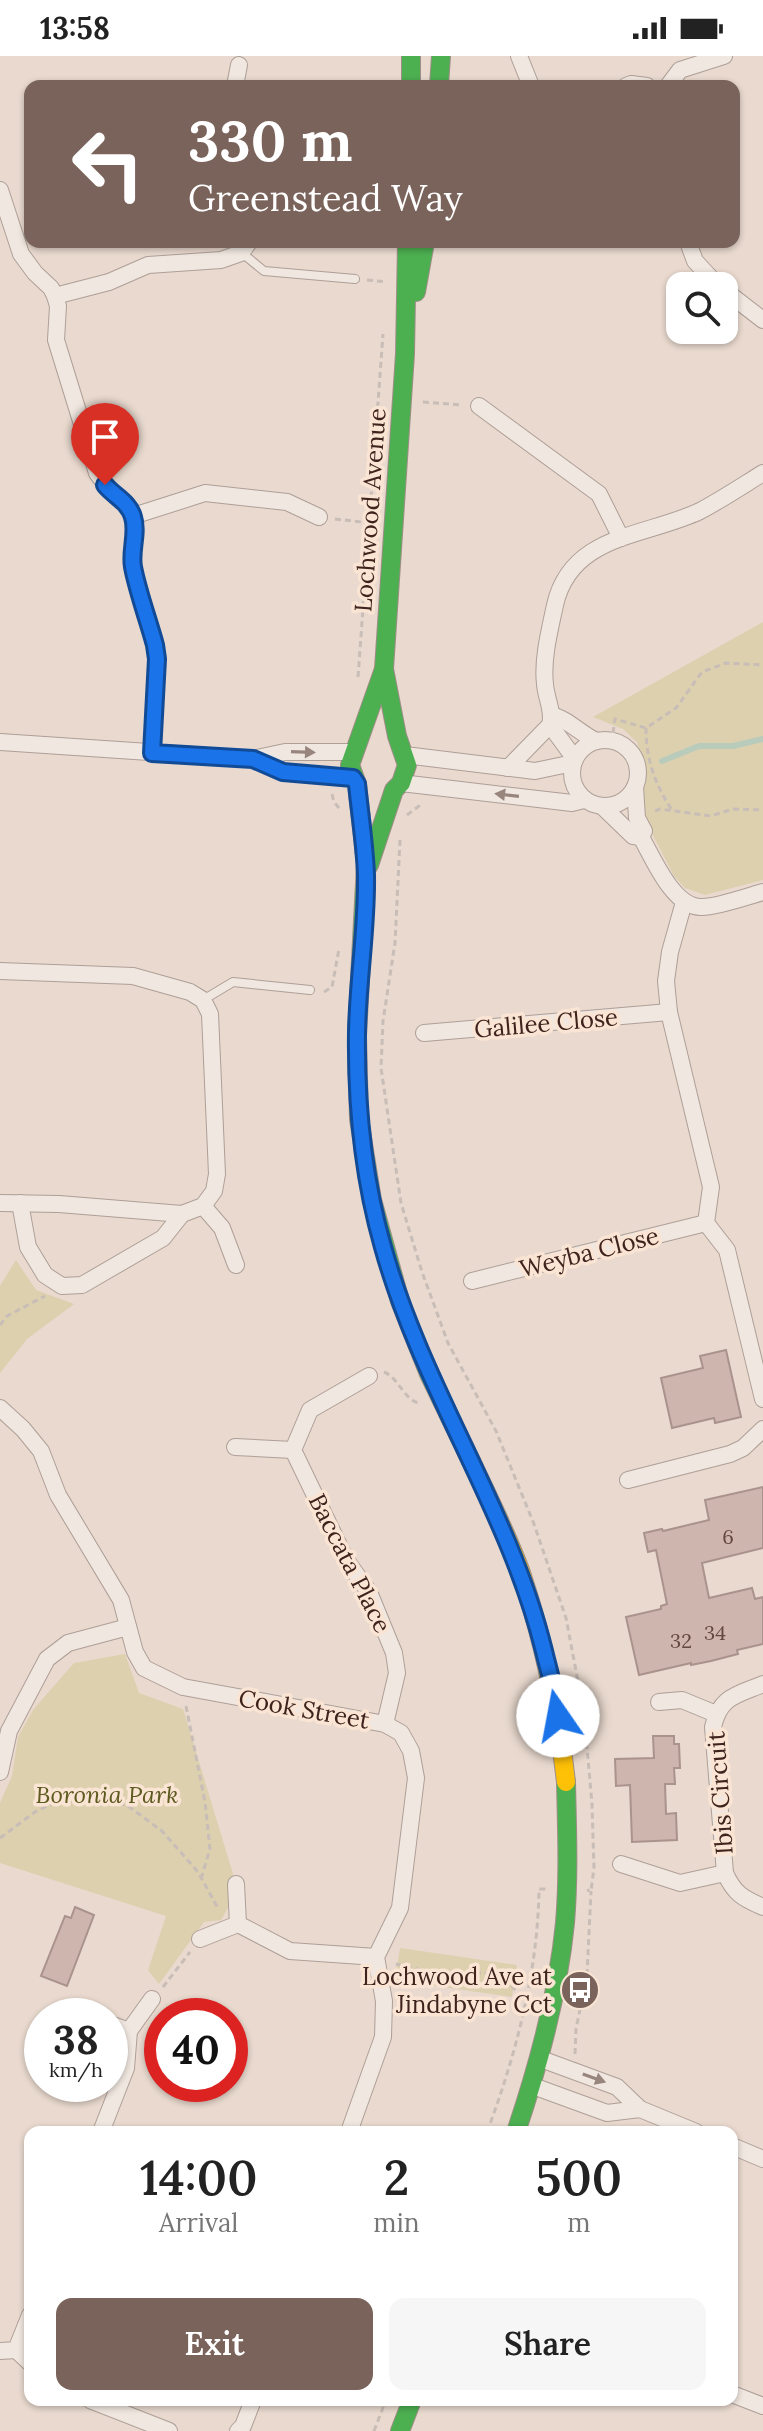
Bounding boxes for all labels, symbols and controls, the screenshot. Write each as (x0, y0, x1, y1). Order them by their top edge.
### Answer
text: 13:58 (40, 9, 110, 47)
text: 330 m (188, 105, 353, 176)
icon: left (56, 112, 160, 216)
text: Greenstead Way (188, 175, 463, 221)
map controls (666, 272, 738, 344)
button: search (666, 272, 738, 344)
pin (71, 403, 139, 485)
street label: Lochwood Avenue (347, 407, 393, 613)
icon: arrive (83, 415, 127, 459)
one-way arrow (291, 746, 316, 759)
one-way arrow (494, 788, 519, 801)
street label: Galilee Close (473, 1001, 619, 1045)
street label: Weyba Close (516, 1220, 662, 1284)
street label: Baccata Place (302, 1488, 398, 1638)
house number: 6 (722, 1524, 734, 1549)
house number: 34 (704, 1620, 726, 1645)
house number: 32 (670, 1628, 692, 1653)
position arrow (516, 1674, 600, 1758)
street label: Cook Street (236, 1682, 372, 1736)
street label: Ibis Circuit (700, 1730, 740, 1856)
park label: Boronia Park (36, 1779, 178, 1810)
place label: Lochwood Ave at Jindabyne Cct (362, 1961, 553, 2020)
bus stop icon: Lochwood Ave at Jindabyne Cct (559, 1969, 601, 2011)
speed limit sign: 40 (144, 1998, 248, 2102)
text: 38 (53, 2014, 99, 2065)
text: km/h (49, 2057, 103, 2082)
one-way arrow (582, 2072, 606, 2085)
text: 14:00 (140, 2147, 257, 2208)
text: 2 (384, 2147, 409, 2208)
text: 500 (536, 2147, 622, 2208)
text: Arrival (159, 2206, 238, 2239)
text: min (373, 2206, 420, 2239)
text: m (567, 2206, 590, 2239)
button: Exit (56, 2298, 373, 2390)
button: Share (389, 2298, 706, 2390)

